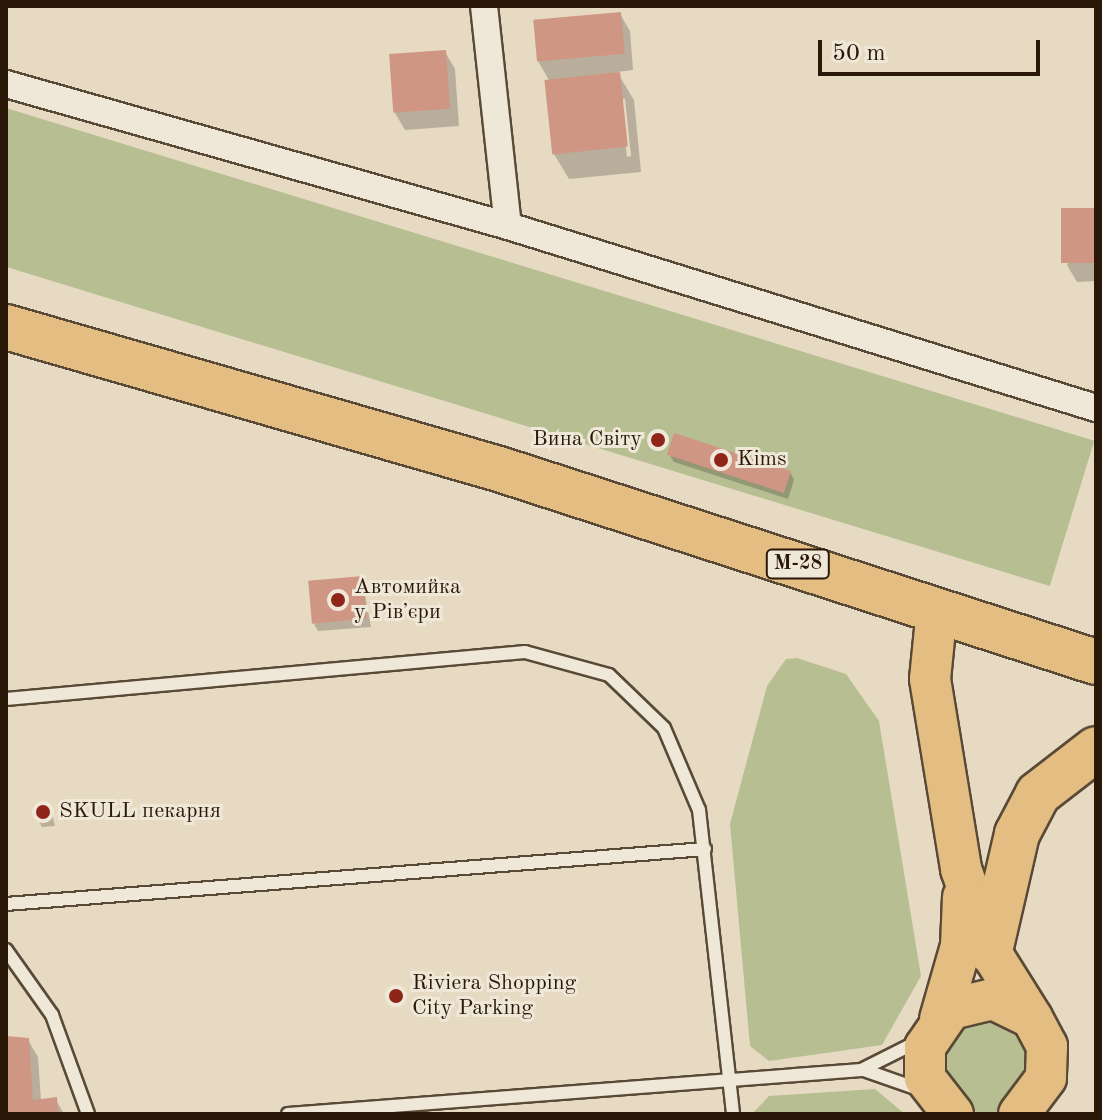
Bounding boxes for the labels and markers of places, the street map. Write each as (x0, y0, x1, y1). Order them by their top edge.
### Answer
place label: Вина Світу (533, 427, 642, 453)
marker: Вина Світу (649, 431, 667, 449)
place label: Kims (737, 447, 787, 473)
marker: Kims (712, 451, 730, 469)
place label: Автомийка у Рівʼєри (354, 574, 461, 626)
marker: Автомийка у Рівʼєри (329, 591, 347, 609)
place label: SKULL пекарня (59, 799, 221, 825)
marker: SKULL пекарня (34, 803, 52, 821)
place label: Riviera Shopping City Parking (412, 970, 576, 1022)
marker: Riviera Shopping City Parking (387, 987, 405, 1005)

